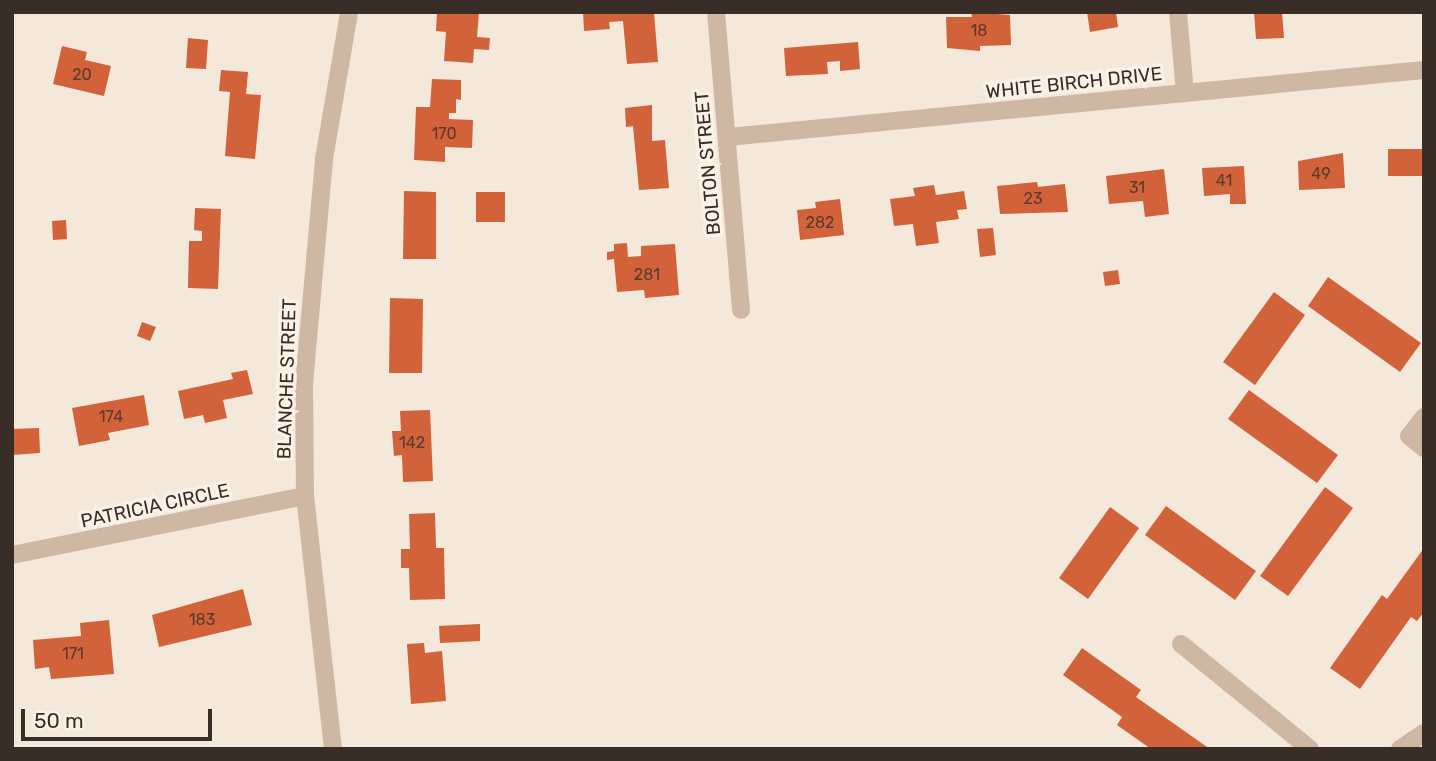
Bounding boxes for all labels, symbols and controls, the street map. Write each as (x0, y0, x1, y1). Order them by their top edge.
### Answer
house number: 18 (970, 21, 988, 41)
street label: WHITE BIRCH DRIVE (985, 62, 1163, 104)
house number: 20 (72, 65, 92, 85)
street label: BOLTON STREET (690, 90, 726, 236)
house number: 170 (431, 124, 457, 144)
house number: 49 (1311, 164, 1331, 184)
house number: 41 (1216, 171, 1232, 191)
house number: 31 (1129, 178, 1145, 198)
house number: 23 (1023, 189, 1043, 209)
house number: 282 (806, 213, 834, 233)
house number: 281 (634, 265, 660, 285)
street label: BLANCHE STREET (273, 298, 301, 460)
house number: 174 (99, 407, 123, 427)
house number: 142 (399, 433, 425, 453)
street label: PATRICIA CIRCLE (78, 479, 232, 533)
house number: 183 (189, 610, 215, 630)
house number: 171 (62, 644, 84, 664)
scale bar (24, 694, 215, 738)
text: 50 m (34, 708, 84, 733)

